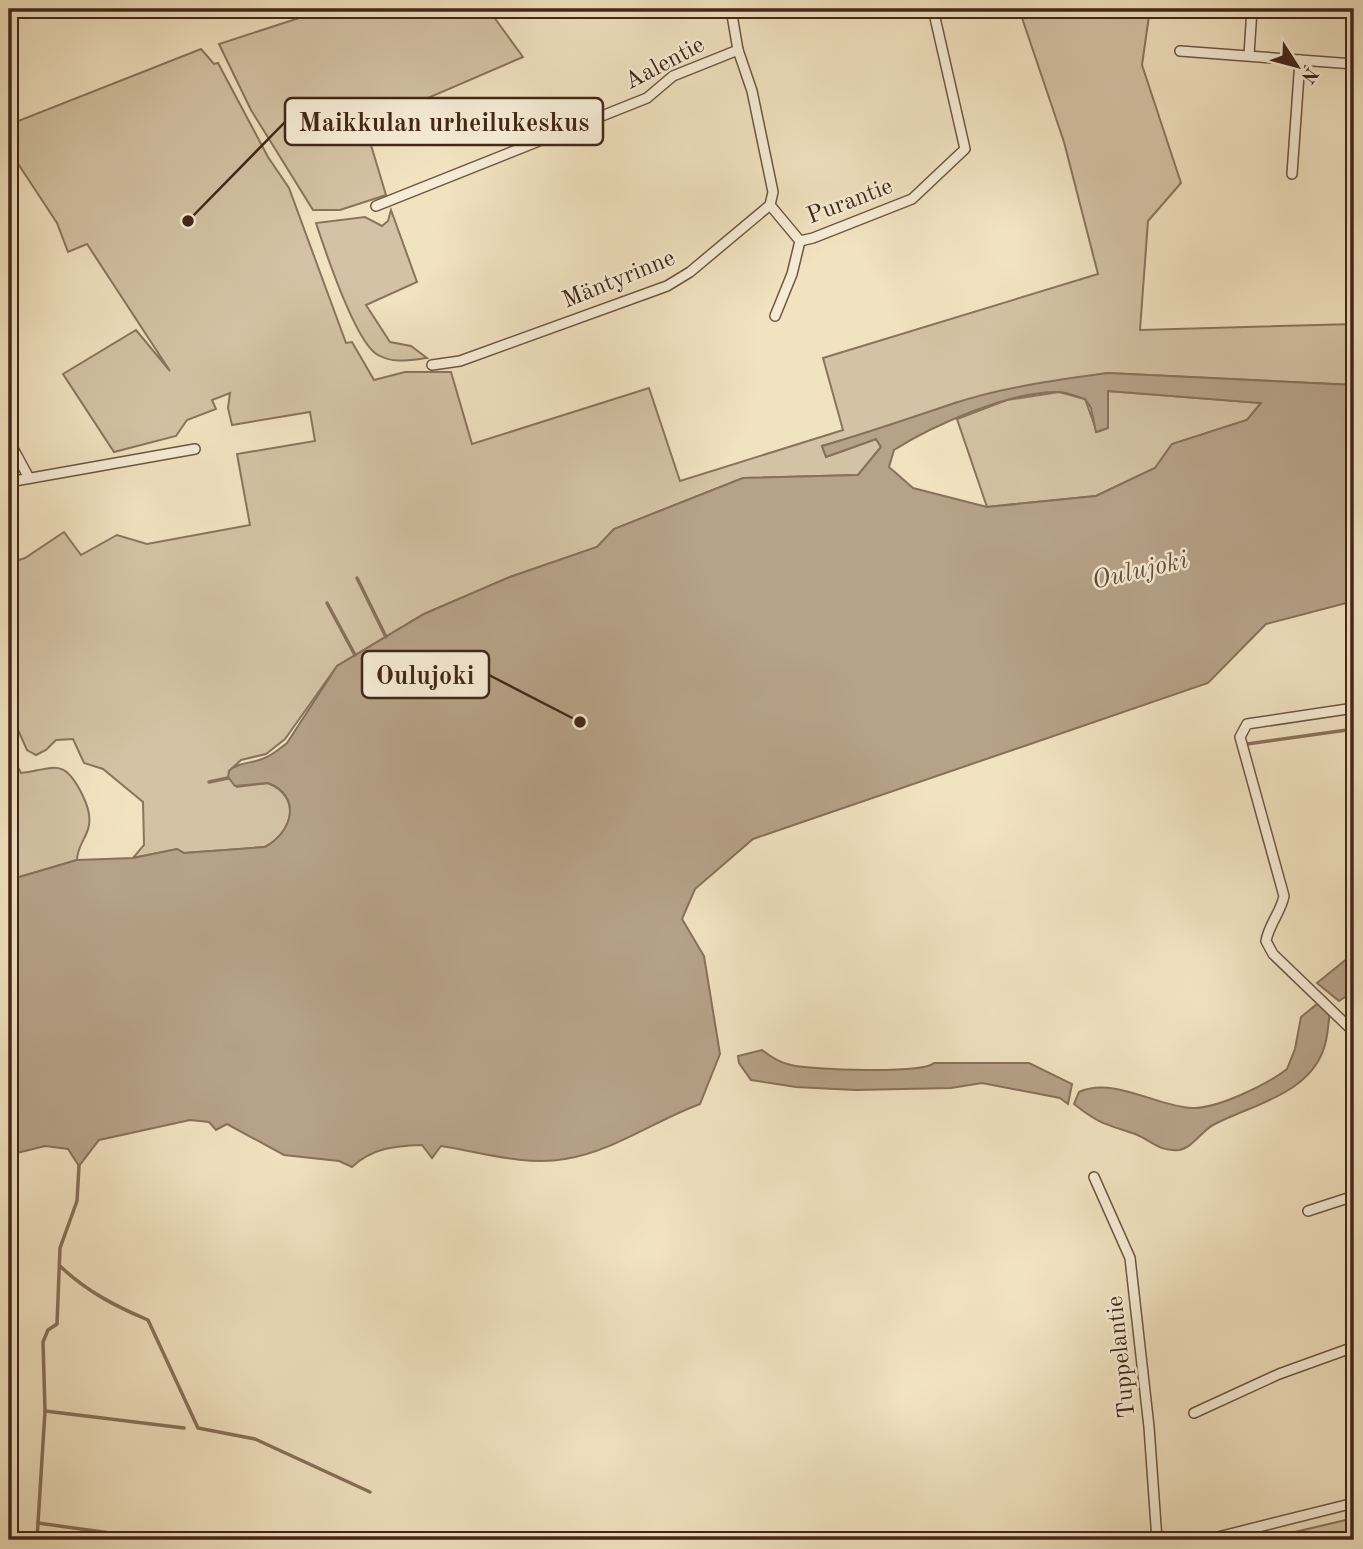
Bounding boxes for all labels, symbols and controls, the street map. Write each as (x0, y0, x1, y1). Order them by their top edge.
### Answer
north arrow (1262, 32, 1332, 102)
street label: Aalentie (621, 33, 709, 95)
text: N (1296, 63, 1321, 86)
callout: Maikkulan urheilukeskus (285, 98, 603, 145)
text: Maikkulan urheilukeskus (299, 111, 589, 137)
street label: Purantie (804, 175, 896, 229)
street label: Mäntyrinne (559, 247, 679, 313)
water label: Oulujoki (1089, 547, 1191, 595)
callout: Oulujoki (362, 651, 489, 698)
text: Oulujoki (376, 664, 474, 690)
street label: Tuppelantie (1104, 1295, 1140, 1419)

